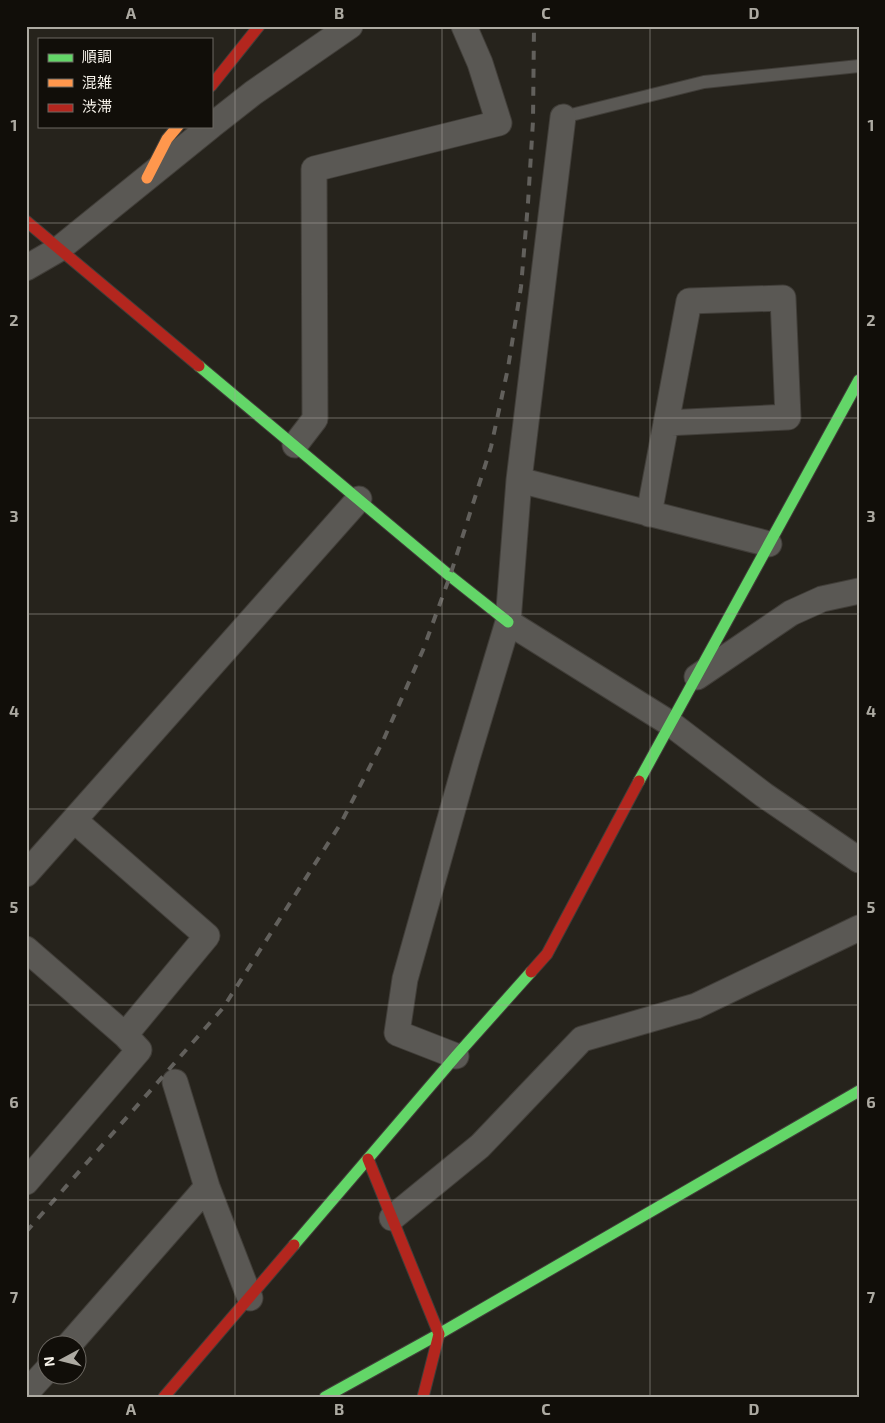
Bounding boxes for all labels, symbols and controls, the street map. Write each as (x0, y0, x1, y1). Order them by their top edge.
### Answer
text: A (126, 3, 137, 22)
text: B (334, 3, 344, 22)
text: C (541, 3, 551, 22)
text: D (749, 3, 760, 22)
legend (38, 38, 212, 128)
text: 順調 (82, 47, 112, 65)
text: 混雑 (82, 73, 112, 91)
text: 渋滞 (82, 97, 112, 115)
text: 1 (11, 115, 17, 134)
text: 1 (868, 115, 874, 134)
text: 2 (9, 310, 19, 329)
text: 2 (866, 310, 876, 329)
text: 3 (9, 506, 19, 525)
text: 3 (866, 506, 876, 525)
text: 4 (9, 701, 19, 720)
text: 4 (866, 701, 876, 720)
text: 5 (10, 897, 19, 916)
text: 5 (867, 897, 876, 916)
text: 6 (9, 1092, 19, 1111)
text: 6 (866, 1092, 876, 1111)
text: 7 (10, 1287, 19, 1306)
text: 7 (867, 1287, 876, 1306)
north arrow (38, 1336, 88, 1386)
text: N (40, 1356, 58, 1368)
text: A (126, 1399, 137, 1418)
text: B (334, 1399, 344, 1418)
text: C (541, 1399, 551, 1418)
text: D (749, 1399, 760, 1418)

